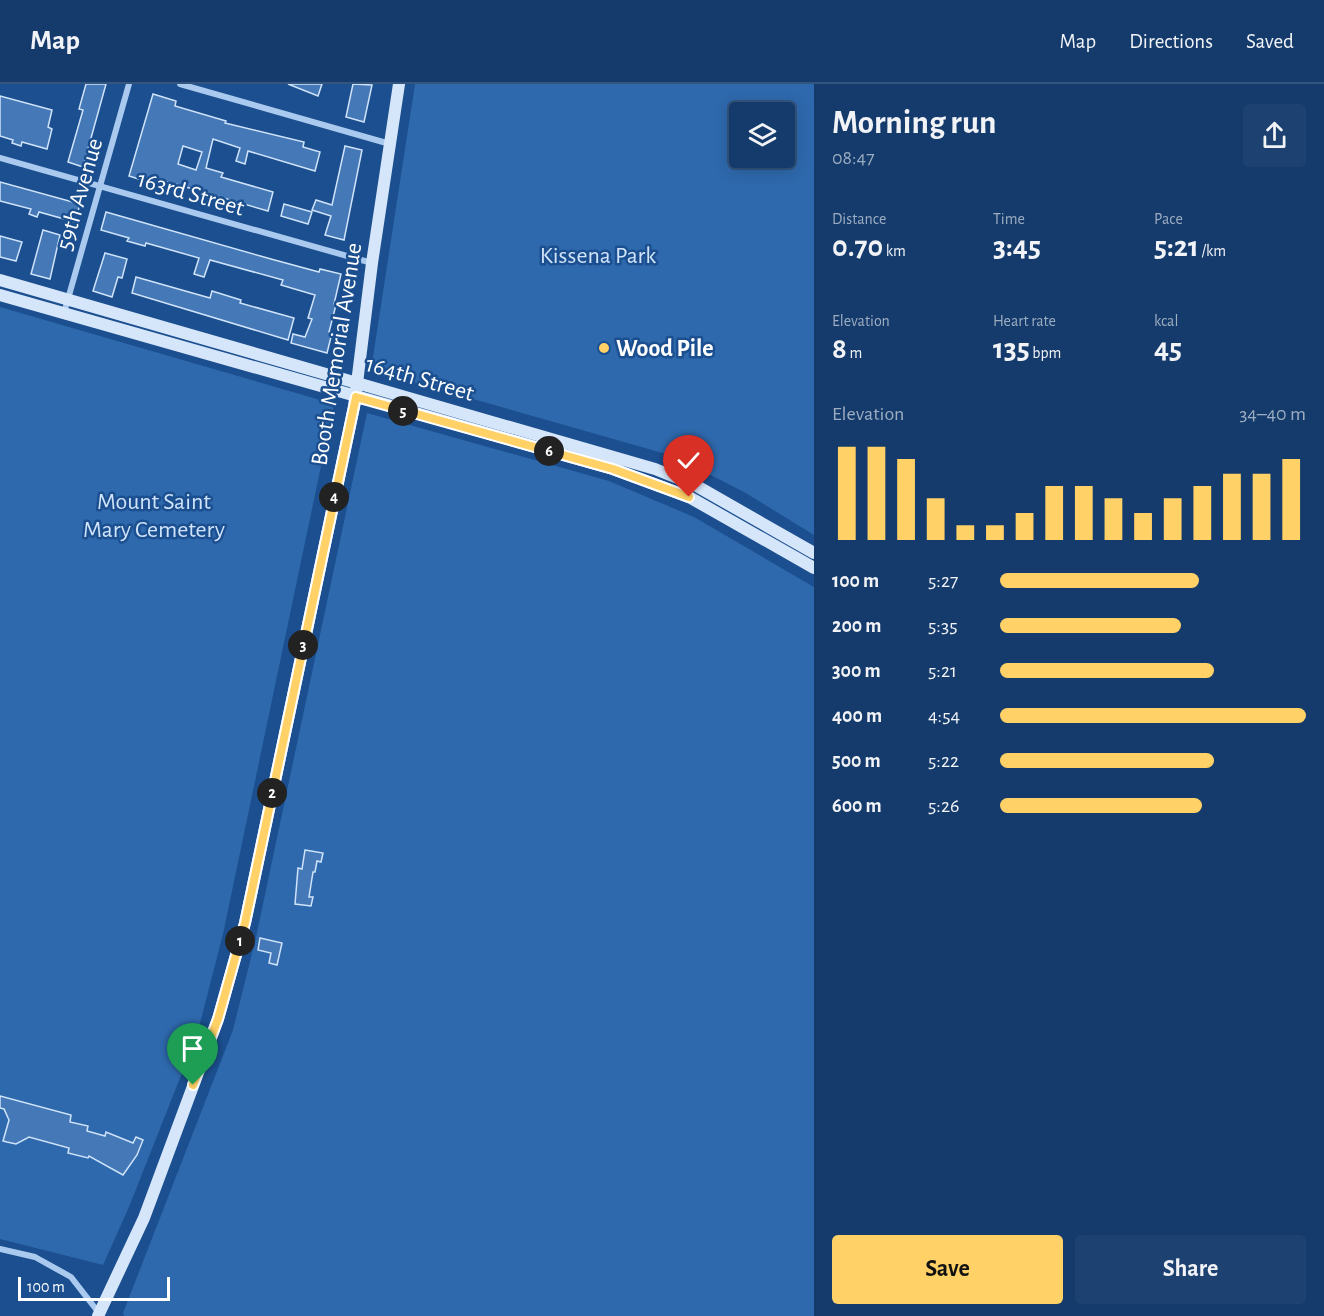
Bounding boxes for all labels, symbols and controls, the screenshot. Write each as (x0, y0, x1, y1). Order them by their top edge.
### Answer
text: Map (30, 27, 80, 55)
text: Map (1060, 31, 1096, 52)
text: Directions (1129, 31, 1213, 52)
text: Saved (1246, 31, 1294, 52)
map controls (729, 102, 795, 168)
button: layers (729, 102, 795, 168)
button: share (1243, 104, 1306, 167)
text: Morning run (832, 107, 996, 140)
street label: 59th Avenue (53, 136, 107, 253)
text: 08:47 (832, 148, 875, 168)
street label: 163rd Street (135, 167, 247, 221)
text: Distance (832, 211, 886, 227)
text: Time (993, 211, 1025, 227)
text: Pace (1154, 211, 1183, 227)
text: 0.70 (832, 232, 883, 262)
text: 3:45 (993, 232, 1041, 262)
text: 5:21 (1154, 232, 1199, 262)
street label: Booth Memorial Avenue (308, 241, 366, 467)
text: km (883, 243, 906, 259)
text: /km (1199, 243, 1226, 259)
park label: Kissena Park (540, 244, 656, 268)
text: Elevation (832, 313, 890, 329)
text: Heart rate (993, 313, 1056, 329)
text: kcal (1154, 313, 1178, 329)
text: 8 (832, 334, 847, 364)
text: 135 (993, 334, 1030, 364)
text: 45 (1154, 334, 1182, 364)
place label: Wood Pile (616, 337, 714, 361)
marker: Wood Pile (597, 341, 611, 355)
text: m (847, 345, 862, 361)
text: bpm (1030, 345, 1061, 361)
street label: 164th Street (363, 352, 477, 406)
pin: 5 (388, 396, 418, 426)
text: 5 (400, 403, 406, 419)
text: Elevation (832, 404, 904, 424)
text: 34–40 m (1239, 404, 1306, 424)
pin (663, 435, 714, 497)
pin: 6 (534, 436, 564, 466)
text: 6 (545, 443, 553, 459)
icon: check (672, 444, 705, 477)
pin: 4 (319, 482, 349, 512)
text: 4 (330, 489, 338, 505)
park label: Mount Saint Mary Cemetery (83, 490, 225, 542)
text: 100 m (832, 571, 879, 591)
text: 5:27 (928, 571, 958, 591)
text: 200 m (832, 616, 881, 636)
text: 5:35 (928, 616, 958, 636)
pin: 3 (288, 630, 318, 660)
text: 3 (300, 637, 306, 653)
text: 300 m (832, 661, 881, 681)
text: 5:21 (928, 661, 957, 681)
text: 400 m (832, 706, 882, 726)
text: 4:54 (928, 706, 960, 726)
text: 500 m (832, 751, 881, 771)
text: 5:22 (928, 751, 959, 771)
pin: 2 (257, 778, 287, 808)
text: 2 (268, 785, 276, 801)
text: 600 m (832, 796, 882, 816)
text: 5:26 (928, 796, 959, 816)
pin: 1 (225, 926, 255, 956)
text: 1 (237, 933, 243, 949)
pin (167, 1023, 218, 1085)
icon: arrive (176, 1032, 209, 1065)
button: Save (832, 1235, 1063, 1304)
button: Share (1075, 1235, 1306, 1304)
scale bar (18, 1274, 170, 1302)
text: 100 m (27, 1279, 65, 1295)

